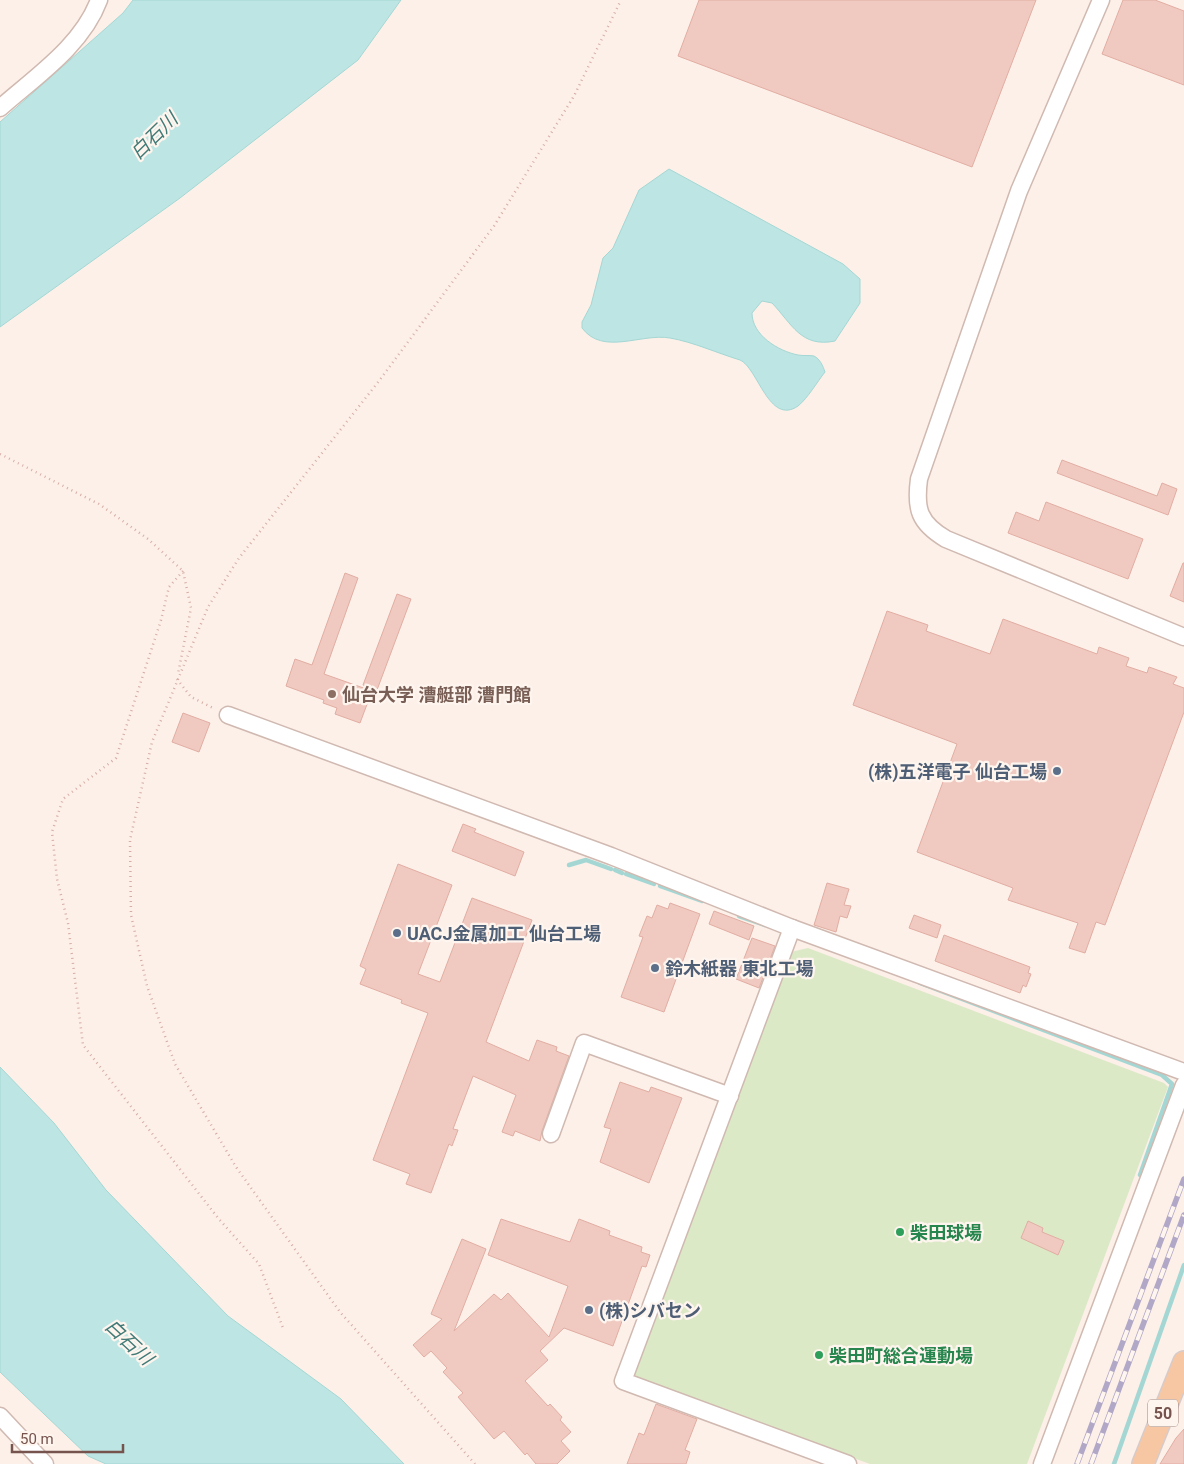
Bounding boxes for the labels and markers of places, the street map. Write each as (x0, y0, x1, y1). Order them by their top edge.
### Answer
place label: 仙台大学 漕艇部 漕門館 (342, 684, 531, 705)
marker: 仙台大学 漕艇部 漕門館 (326, 688, 338, 700)
place label: (株)五洋電子 仙台工場 (868, 761, 1047, 783)
marker: (株)五洋電子 仙台工場 (1051, 765, 1063, 777)
place label: UACJ金属加工 仙台工場 (407, 923, 601, 944)
marker: UACJ金属加工 仙台工場 (391, 927, 403, 939)
place label: 鈴木紙器 東北工場 (665, 958, 813, 979)
marker: 鈴木紙器 東北工場 (649, 962, 661, 974)
place label: 柴田球場 (910, 1222, 982, 1243)
marker: 柴田球場 (894, 1226, 906, 1238)
place label: (株)シバセン (599, 1300, 701, 1322)
marker: (株)シバセン (583, 1304, 595, 1316)
place label: 柴田町総合運動場 (829, 1345, 973, 1366)
marker: 柴田町総合運動場 (813, 1349, 825, 1361)

